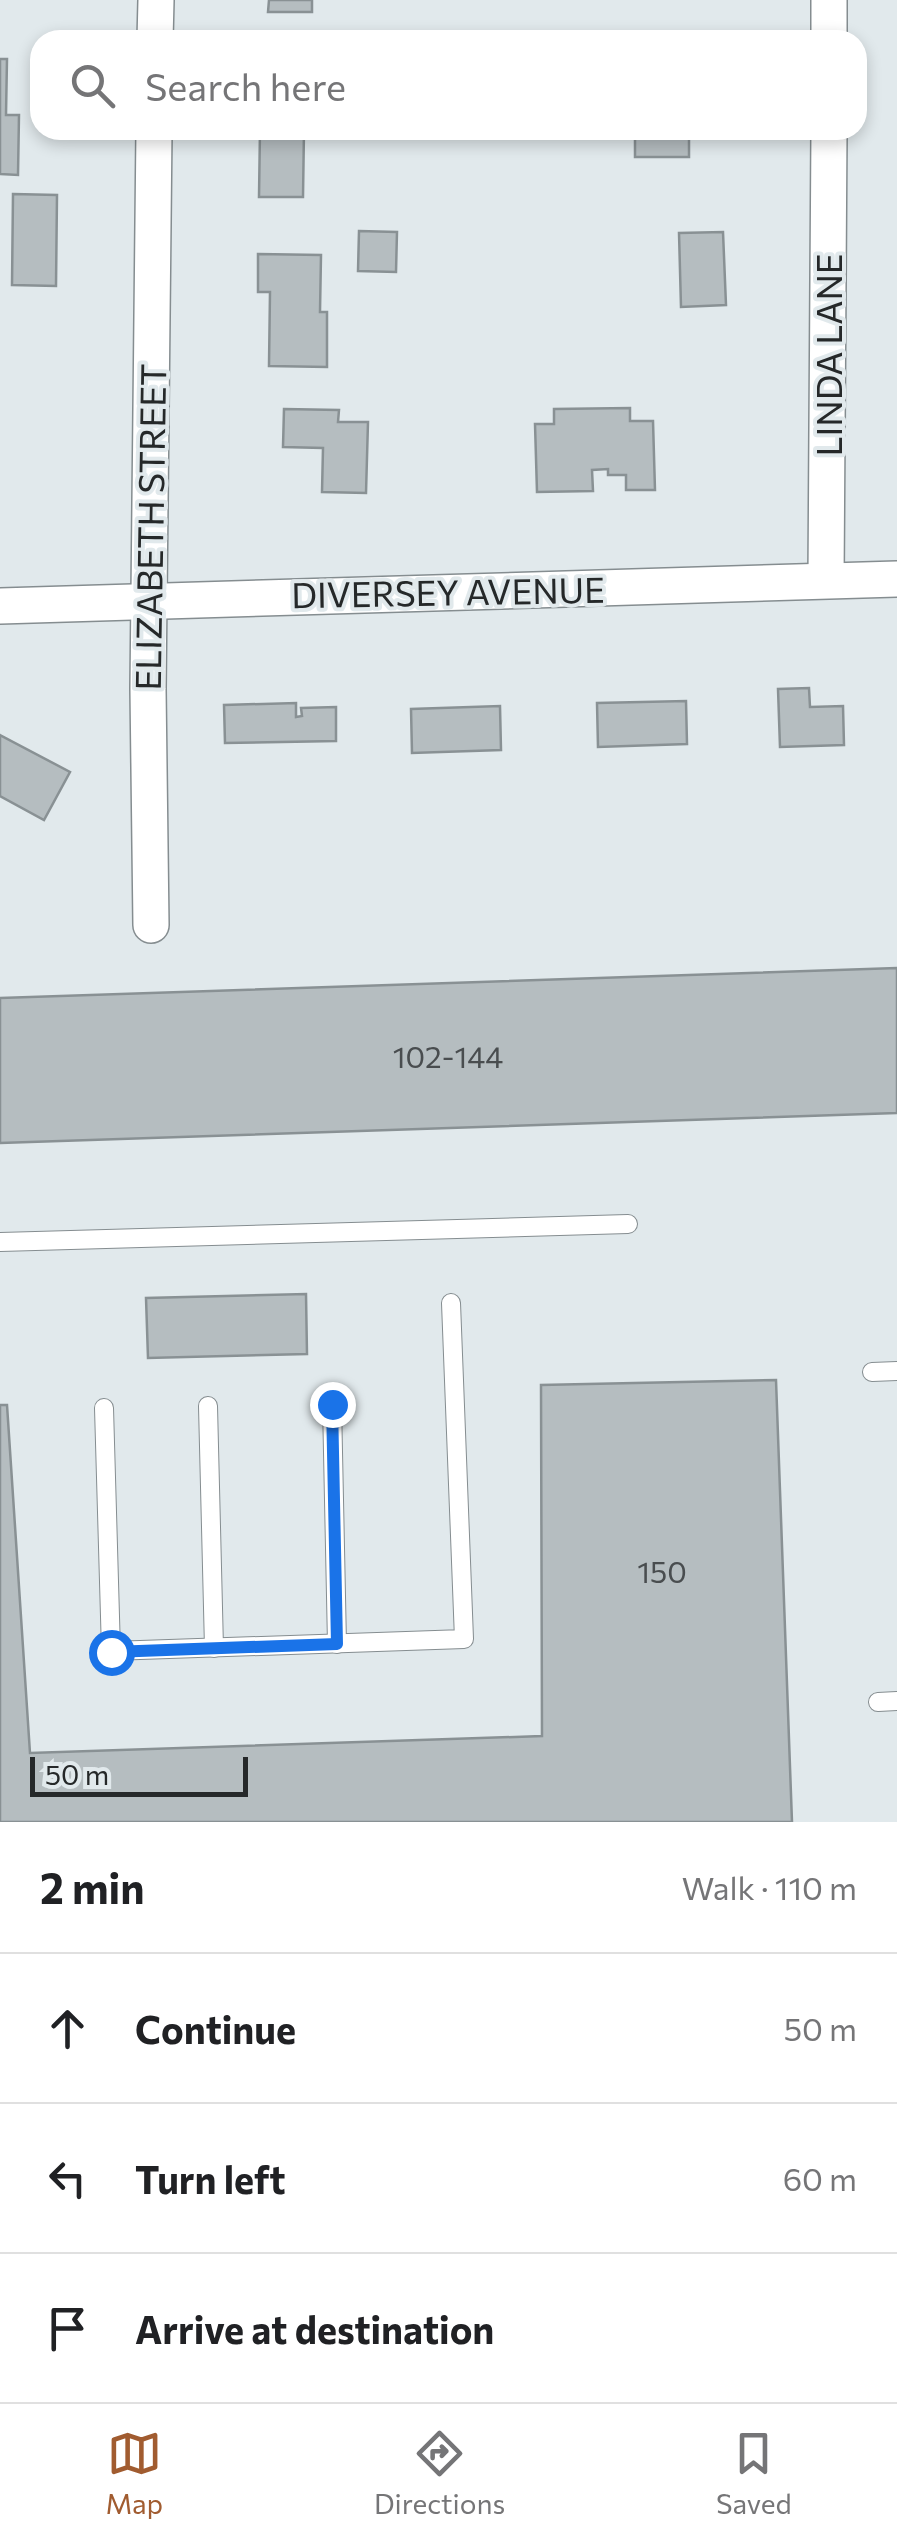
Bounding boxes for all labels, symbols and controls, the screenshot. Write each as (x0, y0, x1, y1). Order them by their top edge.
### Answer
search box (30, 30, 867, 140)
icon: search (65, 58, 120, 113)
text: Search here (145, 62, 346, 109)
street label: LINDA LANE (806, 253, 849, 457)
street label: ELIZABETH STREET (125, 363, 173, 691)
street label: DIVERSEY AVENUE (291, 567, 605, 615)
house number: 102-144 (393, 1037, 503, 1074)
route end (310, 1382, 356, 1428)
house number: 150 (637, 1552, 687, 1589)
route start (89, 1630, 135, 1676)
scale bar (30, 1752, 248, 1796)
text: 50 m (45, 1757, 109, 1791)
text: 2 min (40, 1861, 145, 1913)
text: Walk · 110 m (682, 1867, 857, 1907)
icon: ahead (40, 2001, 95, 2056)
text: Continue (135, 2005, 296, 2052)
text: 50 m (784, 2008, 857, 2048)
icon: left (40, 2151, 95, 2206)
text: Turn left (135, 2155, 286, 2202)
text: 60 m (783, 2158, 857, 2198)
icon: arrive (40, 2301, 95, 2356)
text: Arrive at destination (135, 2305, 494, 2352)
tab: Map (105, 2426, 163, 2520)
tab: Directions (374, 2426, 505, 2520)
tab: Saved (716, 2426, 792, 2520)

